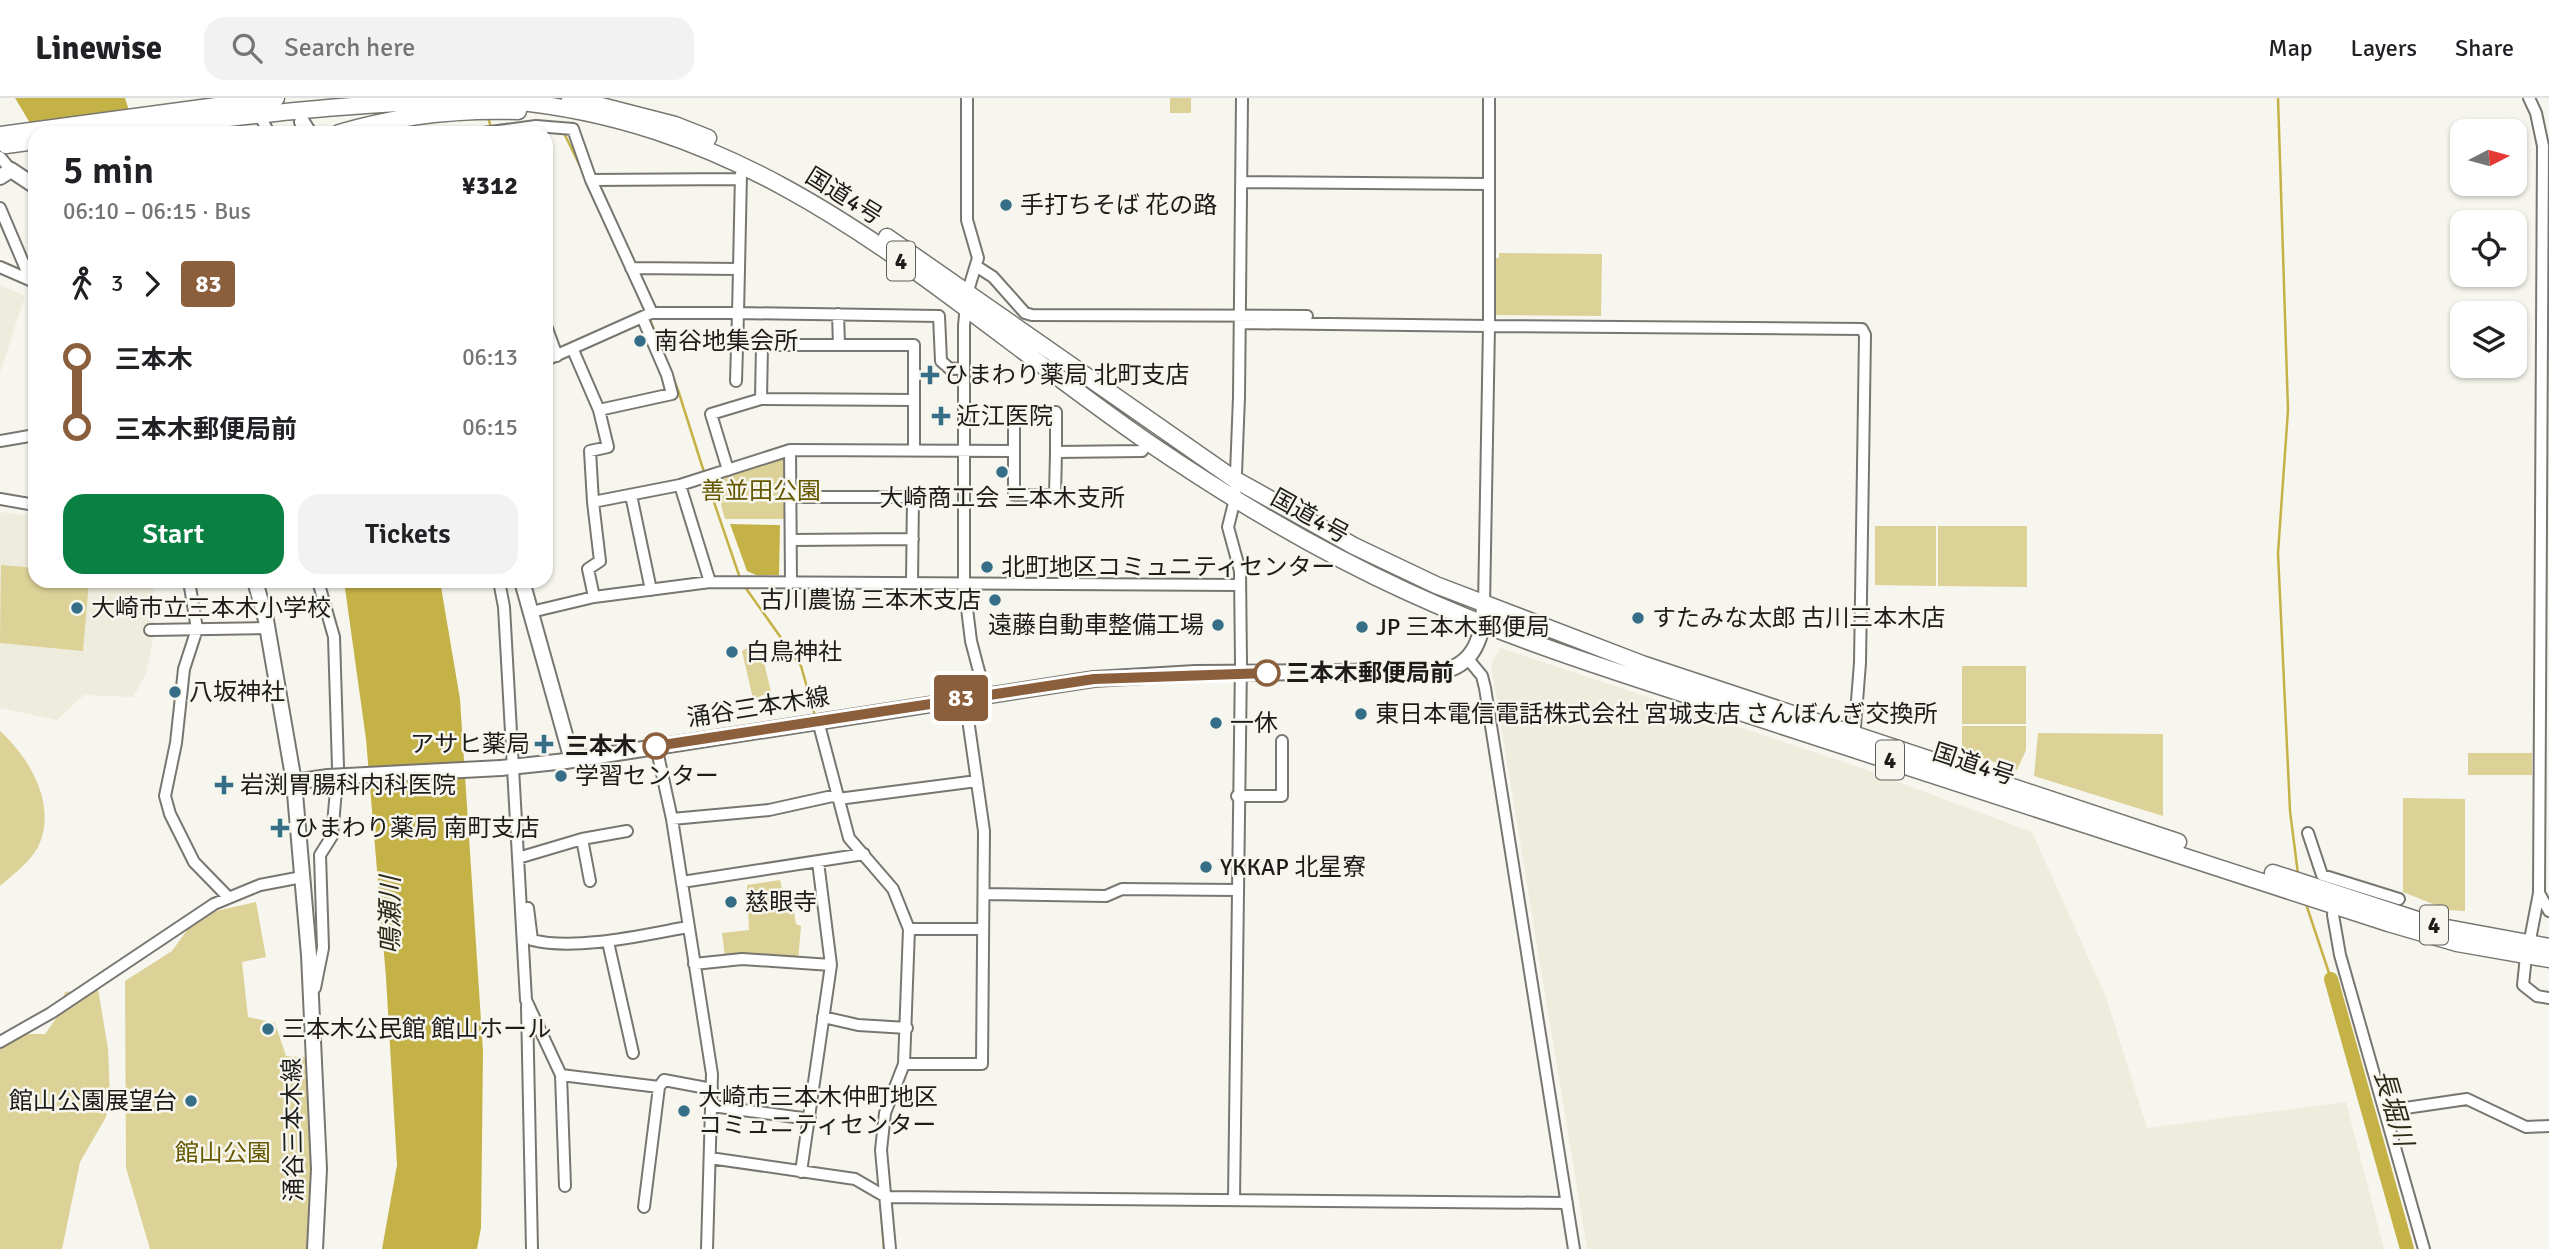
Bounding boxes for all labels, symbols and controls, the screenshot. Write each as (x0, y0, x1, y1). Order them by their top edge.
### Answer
search box (204, 17, 694, 80)
text: Linewise (35, 28, 162, 69)
icon: search (228, 29, 266, 67)
text: Search here (284, 32, 415, 64)
text: Map (2268, 33, 2313, 63)
text: Layers (2351, 33, 2417, 63)
text: Share (2455, 33, 2514, 63)
north arrow (2450, 119, 2527, 196)
map controls (2450, 119, 2527, 378)
text: 5 min (63, 147, 154, 194)
street label: 国道4号 (800, 161, 888, 231)
text: ¥312 (462, 170, 518, 202)
place label: 手打ちそば 花の路 (1020, 190, 1217, 220)
text: 06:10 – 06:15 · Bus (63, 197, 251, 226)
marker: 手打ちそば 花の路 (998, 197, 1014, 213)
button: locate (2450, 210, 2527, 287)
road number: 4 (887, 242, 915, 280)
icon: walk (63, 265, 101, 303)
icon: forward (133, 265, 171, 303)
text: 3 (111, 269, 123, 298)
text: 83 (195, 269, 221, 299)
button: layers (2450, 301, 2527, 378)
place label: 南谷地集会所 (654, 326, 798, 356)
marker: 南谷地集会所 (632, 333, 648, 349)
text: 06:13 (462, 343, 518, 372)
text: 三本木 (115, 344, 193, 376)
place label: ひまわり薬局 北町支店 (944, 360, 1189, 390)
marker: ひまわり薬局 北町支店 (922, 367, 938, 383)
place label: 近江医院 (957, 401, 1053, 431)
marker: 近江医院 (931, 406, 951, 426)
text: 06:15 (462, 413, 518, 442)
text: 三本木郵便局前 (115, 414, 297, 446)
marker: 大崎商工会 三本木支所 (994, 464, 1010, 480)
park label: 善並田公園 (701, 476, 821, 506)
street label: 国道4号 (1266, 482, 1354, 550)
place label: 大崎商工会 三本木支所 (879, 483, 1125, 513)
button: Start (63, 494, 284, 574)
button: Tickets (298, 494, 518, 574)
place label: 北町地区コミュニティセンター (1001, 552, 1336, 582)
marker: 北町地区コミュニティセンター (979, 559, 995, 575)
place label: 古川農協 三本木支店 (760, 585, 981, 615)
marker: 古川農協 三本木支店 (987, 592, 1003, 608)
place label: 大崎市立三本木小学校 (91, 593, 331, 623)
marker: 大崎市立三本木小学校 (69, 600, 85, 616)
place label: すたみな太郎 古川三本木店 (1652, 603, 1945, 633)
place label: 遠藤自動車整備工場 (988, 610, 1204, 640)
marker: すたみな太郎 古川三本木店 (1630, 610, 1646, 626)
place label: JP 三本木郵便局 (1376, 612, 1550, 642)
marker: 遠藤自動車整備工場 (1210, 617, 1226, 633)
marker: JP 三本木郵便局 (1354, 619, 1370, 635)
place label: 白鳥神社 (746, 637, 842, 667)
marker: 白鳥神社 (724, 644, 740, 660)
place label: 三本木郵便局前 (1286, 658, 1454, 688)
marker: 三本木郵便局前 (1254, 660, 1280, 686)
line badge: 83 (930, 675, 992, 721)
place label: 八坂神社 (189, 677, 285, 707)
street label: 涌谷三本木線 (685, 681, 831, 733)
text: 83 (948, 683, 974, 713)
marker: 八坂神社 (167, 684, 183, 700)
place label: 東日本電信電話株式会社 宮城支店 さんぼんぎ交換所 (1375, 699, 1938, 729)
marker: 東日本電信電話株式会社 宮城支店 さんぼんぎ交換所 (1353, 706, 1369, 722)
place label: 一休 (1230, 708, 1278, 738)
marker: 一休 (1208, 715, 1224, 731)
place label: アサヒ薬局 (410, 729, 530, 759)
place label: 三本木 (565, 731, 637, 761)
marker: 三本木 (643, 733, 669, 759)
marker: アサヒ薬局 (536, 736, 552, 752)
street label: 国道4号 (1929, 737, 2019, 791)
road number: 4 (1876, 740, 1904, 780)
place label: 学習センター (575, 761, 719, 791)
marker: 学習センター (553, 768, 569, 784)
place label: 岩渕胃腸科内科医院 (240, 770, 456, 800)
marker: 岩渕胃腸科内科医院 (214, 775, 234, 795)
place label: ひまわり薬局 南町支店 (294, 813, 539, 843)
marker: ひまわり薬局 南町支店 (272, 820, 288, 836)
place label: YKKAP 北星寮 (1220, 852, 1366, 882)
marker: YKKAP 北星寮 (1198, 859, 1214, 875)
water label: 鳴瀬川 (375, 873, 407, 954)
place label: 慈眼寺 (745, 887, 817, 917)
marker: 慈眼寺 (723, 894, 739, 910)
road number: 4 (2420, 905, 2448, 944)
place label: 三本木公民館 館山ホール (282, 1014, 551, 1044)
marker: 三本木公民館 館山ホール (260, 1021, 276, 1037)
street label: 涌谷三本木線 (277, 1058, 309, 1202)
water label: 長堀川 (2367, 1066, 2420, 1153)
place label: 大崎市三本木仲町地区 コミュニティセンター (698, 1082, 938, 1140)
place label: 館山公園展望台 (9, 1086, 177, 1116)
marker: 館山公園展望台 (183, 1093, 199, 1109)
marker: 大崎市三本木仲町地区 コミュニティセンター (676, 1103, 692, 1119)
park label: 館山公園 (175, 1138, 271, 1168)

